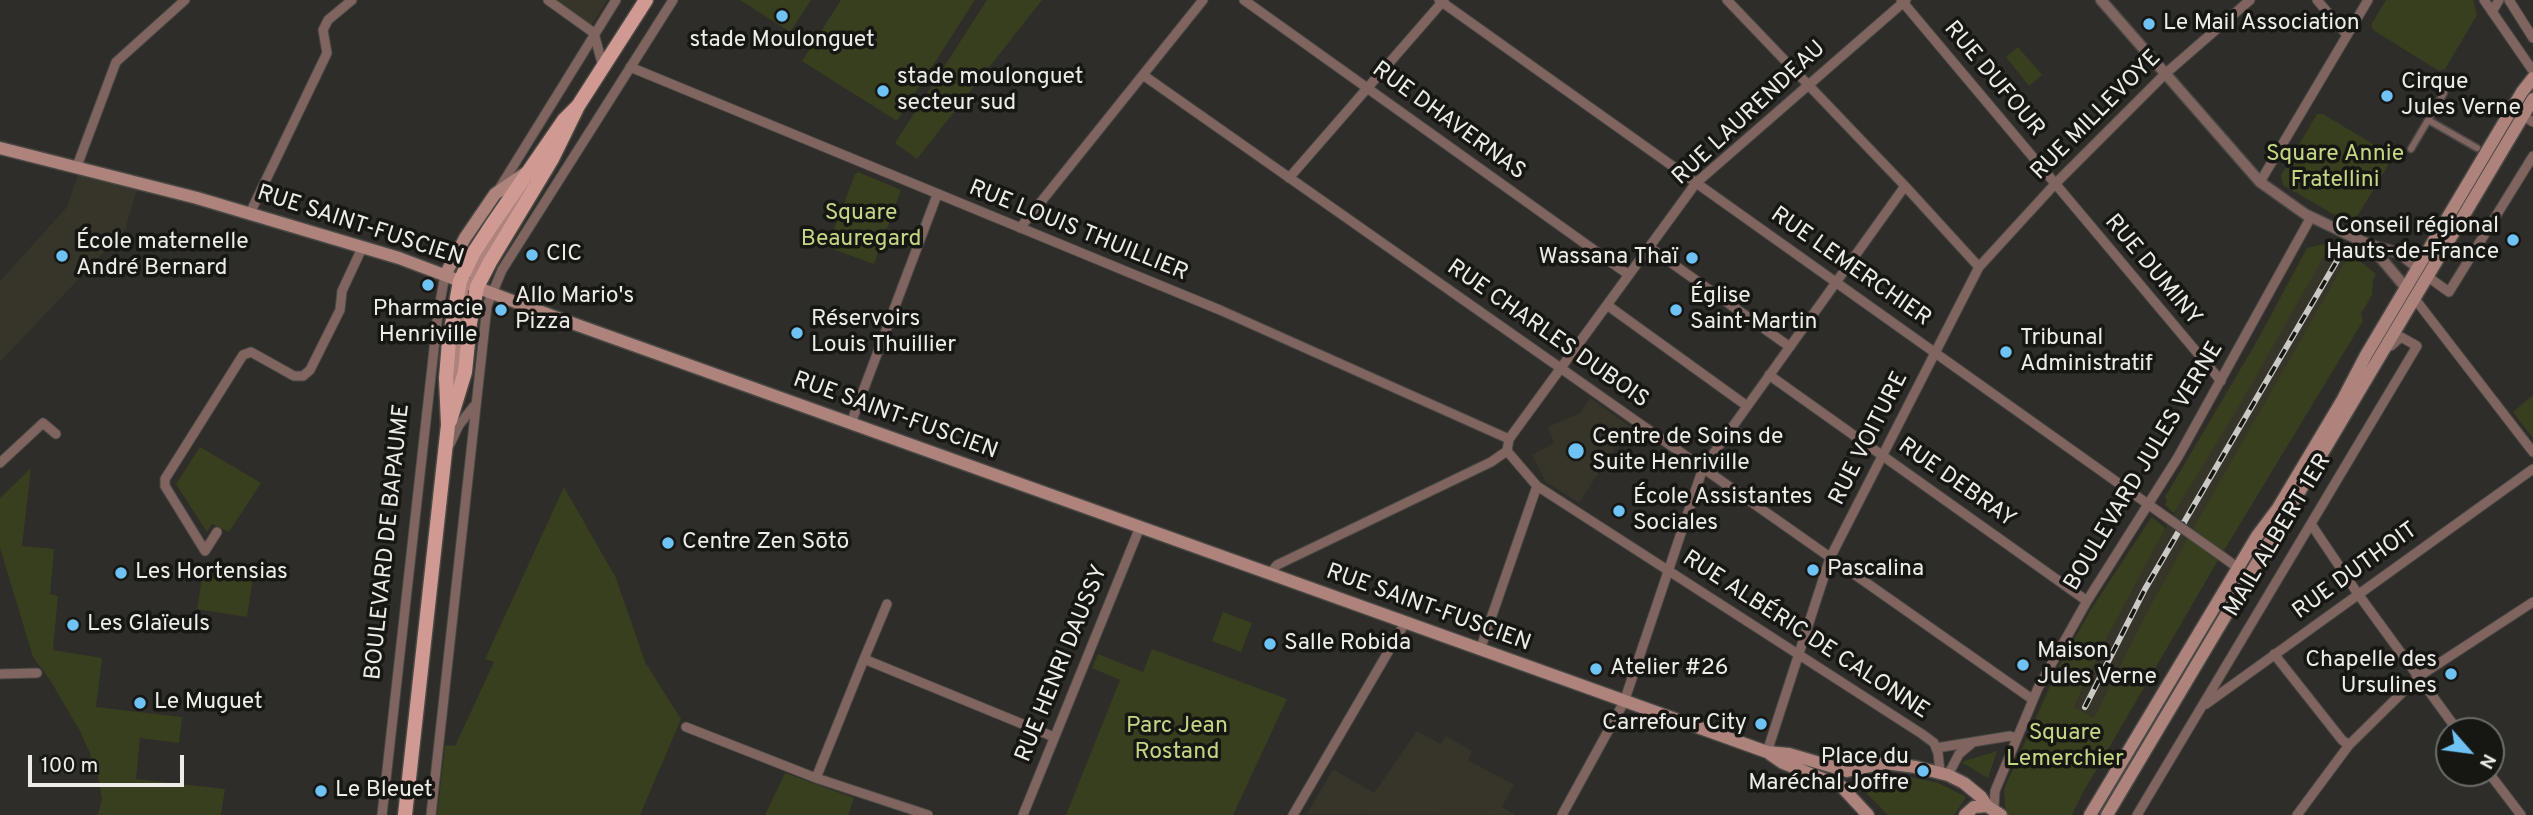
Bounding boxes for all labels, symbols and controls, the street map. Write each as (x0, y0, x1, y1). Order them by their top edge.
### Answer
marker: stade Moulonguet (774, 8, 790, 24)
place label: Le Mail Association (2163, 10, 2360, 38)
marker: Le Mail Association (2141, 16, 2157, 32)
street label: RUE DUFOUR (1937, 17, 2049, 143)
place label: stade Moulonguet (689, 27, 875, 55)
street label: RUE LAURENDEAU (1668, 36, 1832, 192)
street label: RUE MILLEVOYE (2026, 45, 2168, 187)
street label: RUE DHAVERNAS (1366, 57, 1530, 187)
place label: stade moulonguet secteur sud (897, 64, 1083, 118)
place label: Cirque Jules Verne (2401, 69, 2521, 123)
marker: stade moulonguet secteur sud (875, 83, 891, 99)
marker: Cirque Jules Verne (2379, 88, 2395, 104)
park label: Square Annie Fratellini (2266, 141, 2404, 195)
street label: RUE LOUIS THUILLIER (964, 175, 1192, 289)
street label: RUE SAINT-FUSCIEN (253, 181, 467, 273)
park label: Square Beauregard (801, 200, 921, 254)
street label: RUE LEMERCHIER (1764, 202, 1936, 334)
street label: RUE DUMINY (2097, 210, 2207, 332)
place label: Conseil régional Hauts-de-France (2326, 213, 2499, 267)
place label: École maternelle André Bernard (76, 229, 249, 283)
marker: Conseil régional Hauts-de-France (2505, 232, 2521, 248)
place label: CIC (546, 241, 582, 269)
place label: Wassana Thaï (1538, 244, 1678, 272)
marker: CIC (524, 247, 540, 263)
marker: École maternelle André Bernard (54, 248, 70, 264)
marker: Wassana Thaï (1684, 250, 1700, 266)
street label: RUE CHARLES DUBOIS (1441, 255, 1653, 415)
marker: Pharmacie Henriville (420, 277, 436, 293)
place label: Allo Mario's Pizza (515, 283, 634, 337)
place label: Église Saint-Martin (1690, 283, 1817, 337)
place label: Pharmacie Henriville (373, 296, 483, 350)
marker: Allo Mario's Pizza (493, 302, 509, 318)
marker: Église Saint-Martin (1668, 302, 1684, 318)
place label: Réservoirs Louis Thuillier (811, 306, 956, 360)
marker: Réservoirs Louis Thuillier (789, 325, 805, 341)
place label: Tribunal Administratif (2020, 325, 2153, 379)
street label: BOULEVARD JULES VERNE (2060, 337, 2230, 597)
marker: Tribunal Administratif (1998, 344, 2014, 360)
street label: RUE SAINT-FUSCIEN (789, 367, 1001, 467)
street label: RUE VOITURE (1825, 368, 1915, 510)
street label: BOULEVARD DE BAPAUME (361, 403, 417, 681)
place label: Centre de Soins de Suite Henriville (1592, 424, 1783, 478)
street label: RUE DEBRAY (1892, 433, 2020, 535)
marker: Centre de Soins de Suite Henriville (1566, 441, 1586, 461)
street label: MAIL ALBERT 1ER (2219, 449, 2339, 623)
place label: École Assistantes Sociales (1633, 484, 1813, 538)
marker: École Assistantes Sociales (1611, 503, 1627, 519)
street label: RUE DUTHOIT (2288, 517, 2424, 627)
place label: Centre Zen Sōtō (682, 529, 849, 557)
marker: Centre Zen Sōtō (660, 535, 676, 551)
street label: RUE ALBÉRIC DE CALONNE (1676, 546, 1934, 726)
place label: Pascalina (1827, 556, 1924, 584)
place label: Les Hortensias (135, 559, 288, 587)
street label: RUE SAINT-FUSCIEN (1322, 559, 1534, 659)
street label: RUE HENRI DAUSSY (1011, 562, 1115, 766)
marker: Pascalina (1805, 562, 1821, 578)
marker: Les Hortensias (113, 565, 129, 581)
place label: Les Glaïeuls (87, 611, 210, 639)
marker: Les Glaïeuls (65, 617, 81, 633)
place label: Salle Robida (1284, 630, 1411, 658)
marker: Salle Robida (1262, 636, 1278, 652)
place label: Maison Jules Verne (2037, 638, 2157, 692)
place label: Chapelle des Ursulines (2305, 647, 2437, 701)
place label: Atelier #26 (1610, 655, 1728, 683)
marker: Maison Jules Verne (2015, 657, 2031, 673)
marker: Atelier #26 (1588, 661, 1604, 677)
marker: Chapelle des Ursulines (2443, 666, 2459, 682)
place label: Le Muguet (154, 689, 263, 717)
marker: Le Muguet (132, 695, 148, 711)
place label: Carrefour City (1602, 710, 1747, 738)
park label: Parc Jean Rostand (1126, 713, 1228, 767)
marker: Carrefour City (1753, 716, 1769, 732)
north arrow (2435, 717, 2505, 787)
park label: Square Lemerchier (2006, 720, 2124, 774)
scale bar (32, 742, 187, 786)
place label: Place du Maréchal Joffre (1748, 744, 1909, 798)
text: N (2473, 749, 2501, 773)
text: 100 m (41, 753, 98, 780)
marker: Place du Maréchal Joffre (1915, 763, 1931, 779)
place label: Le Bleuet (335, 777, 433, 805)
marker: Le Bleuet (313, 783, 329, 799)

